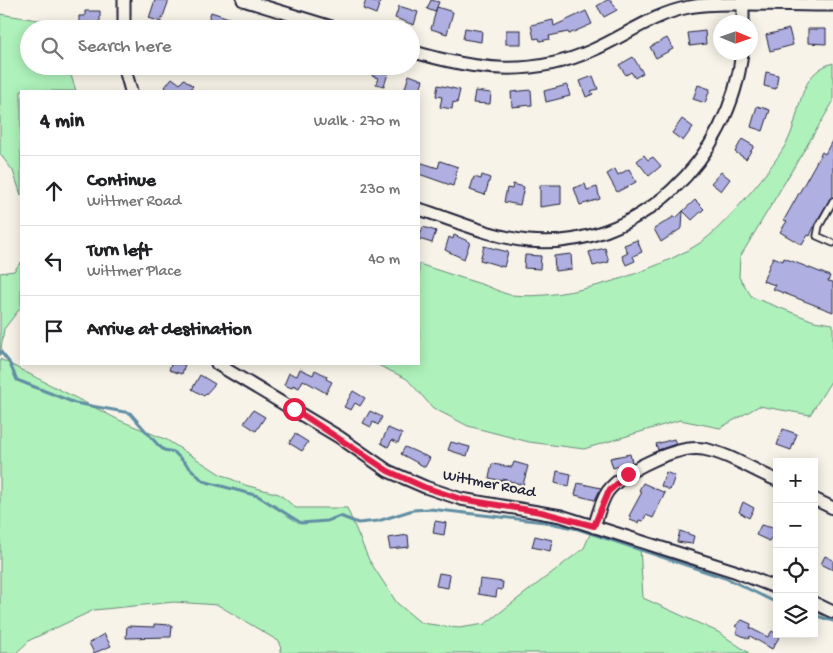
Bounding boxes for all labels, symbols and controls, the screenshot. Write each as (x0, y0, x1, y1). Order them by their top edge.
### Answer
north arrow (713, 15, 758, 60)
search box (20, 20, 420, 75)
icon: search (38, 34, 66, 62)
text: Search here (78, 36, 172, 59)
text: 4 min (40, 110, 84, 135)
text: Walk · 270 m (314, 113, 400, 132)
text: Continue (87, 170, 156, 193)
icon: ahead (40, 177, 68, 205)
text: 230 m (360, 181, 400, 200)
text: Wittmer Road (87, 193, 181, 212)
text: Turn left (87, 240, 151, 263)
icon: left (40, 247, 68, 275)
text: 40 m (368, 251, 400, 270)
text: Wittmer Place (87, 263, 181, 282)
icon: arrive (40, 317, 68, 345)
text: Arrive at destination (87, 319, 251, 342)
route start (283, 398, 306, 421)
map controls (773, 458, 818, 638)
button: + (773, 458, 818, 503)
route end (617, 463, 640, 486)
street label: Wittmer Road (441, 467, 539, 504)
button: − (773, 503, 818, 548)
button: locate (773, 548, 818, 593)
button: layers (773, 593, 818, 638)

